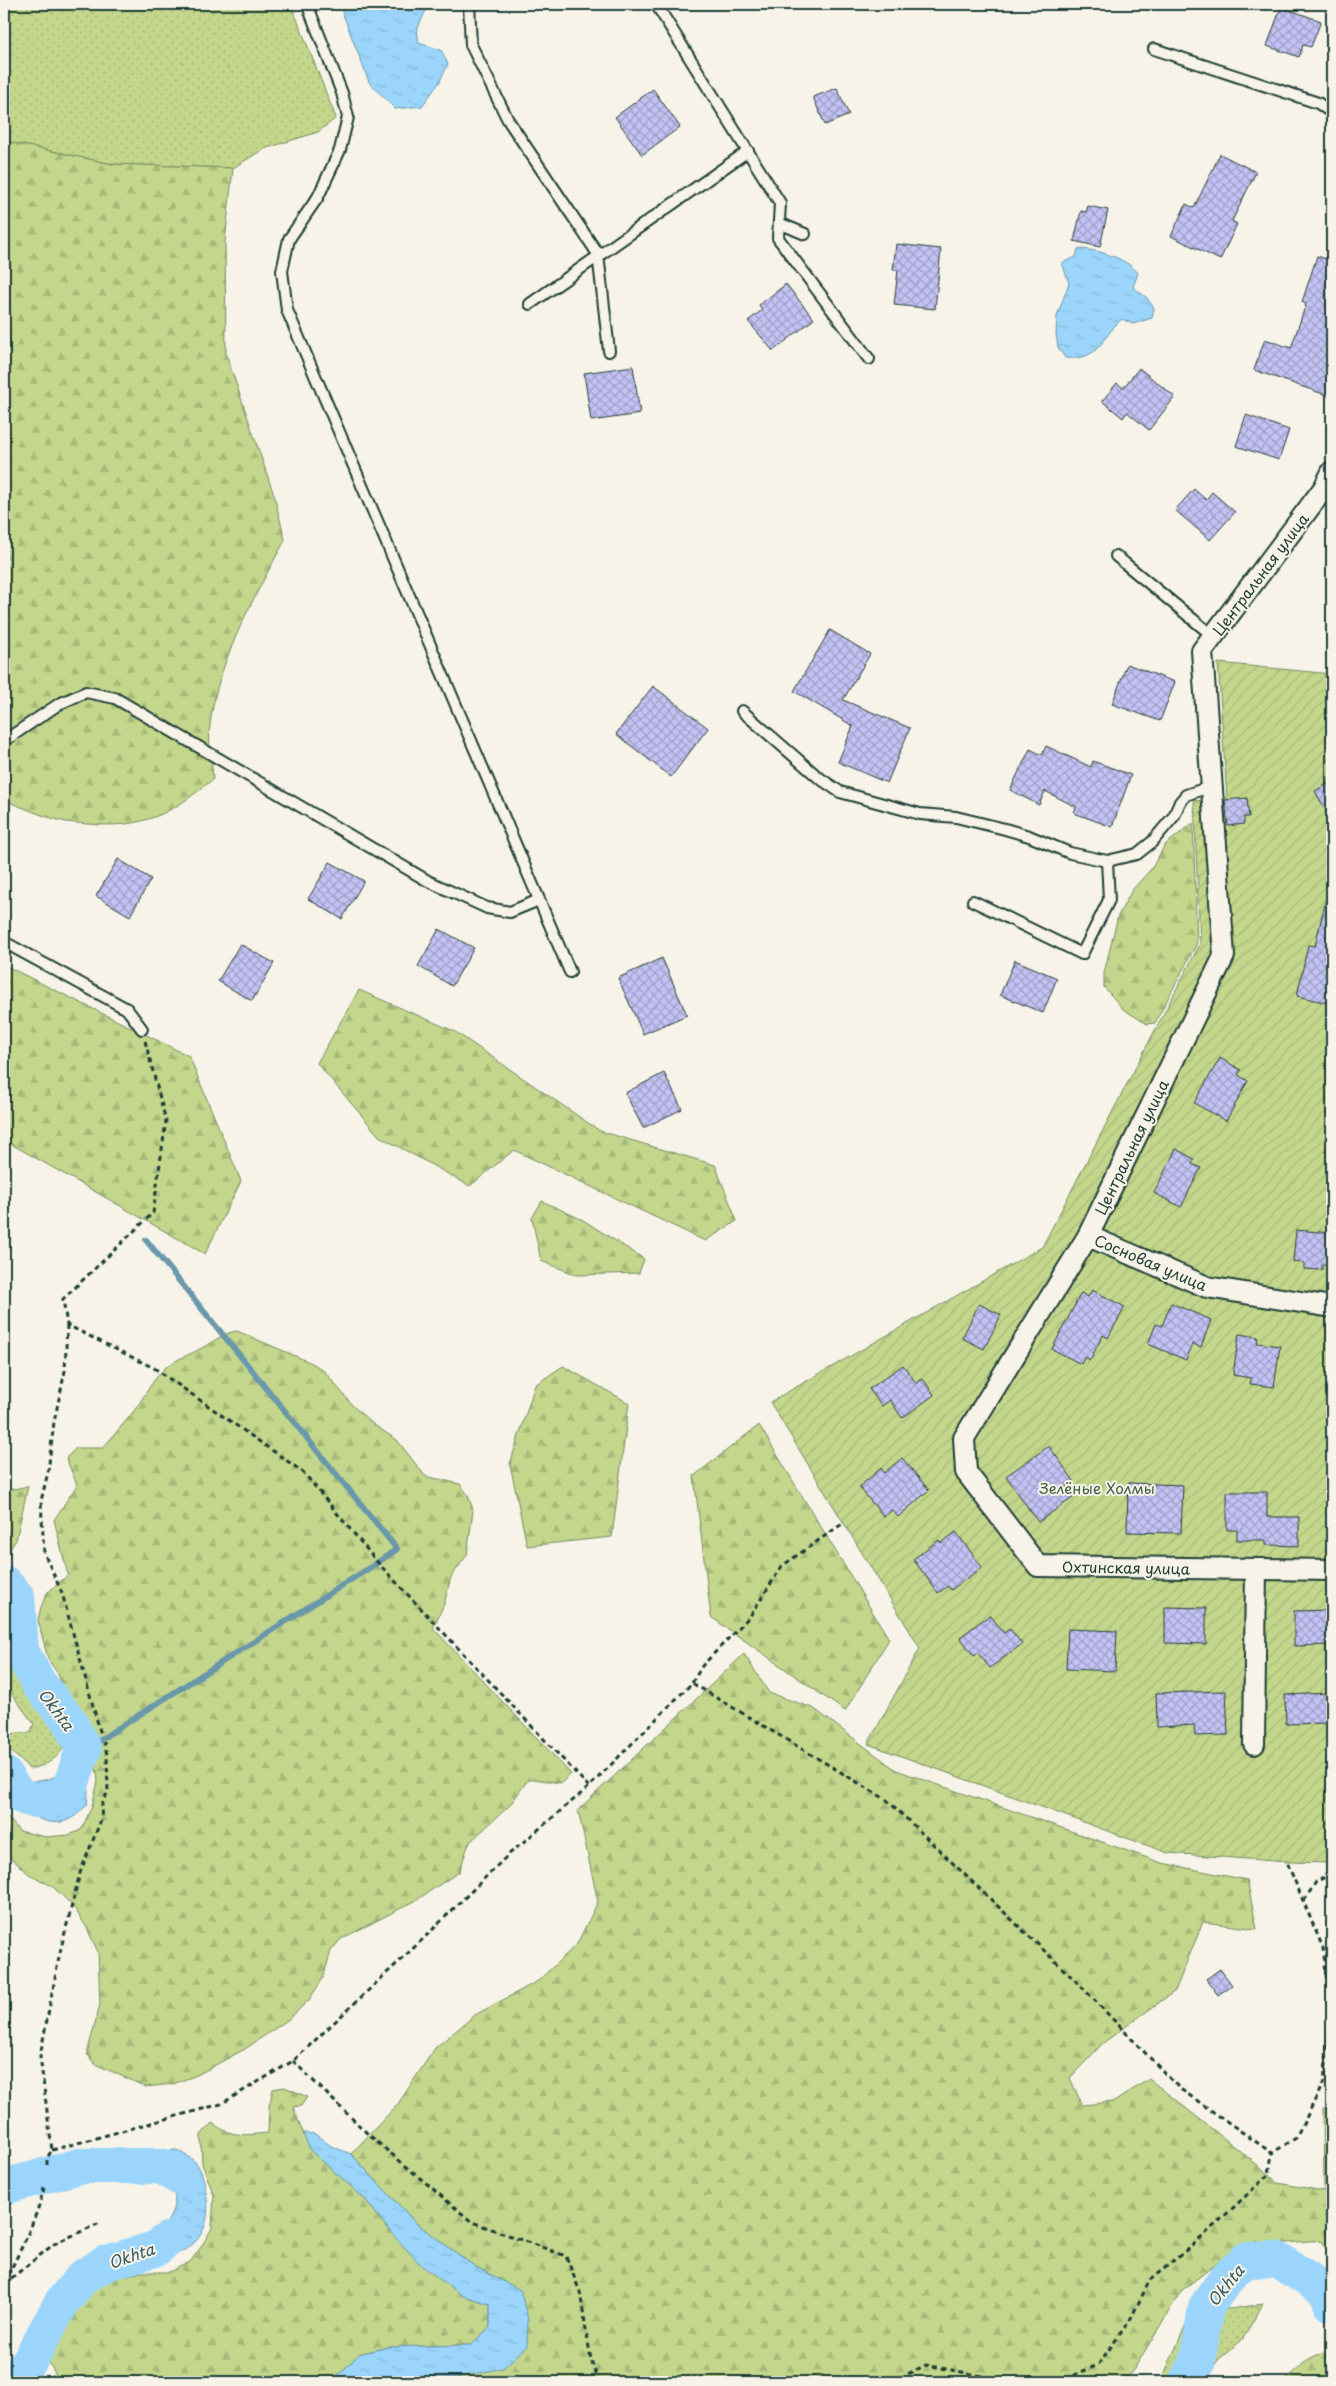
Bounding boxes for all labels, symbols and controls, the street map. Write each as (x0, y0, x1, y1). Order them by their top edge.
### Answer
street label: Центральная улица (1206, 508, 1314, 640)
street label: Центральная улица (1088, 1075, 1174, 1219)
street label: Сосновая улица (1091, 1228, 1211, 1296)
park label: Зелёные Холмы (1039, 1476, 1155, 1499)
street label: Охтинская улица (1062, 1554, 1191, 1580)
water label: Okhta (33, 1683, 81, 1736)
water label: Okhta (105, 2236, 158, 2274)
water label: Okhta (1201, 2258, 1250, 2311)

